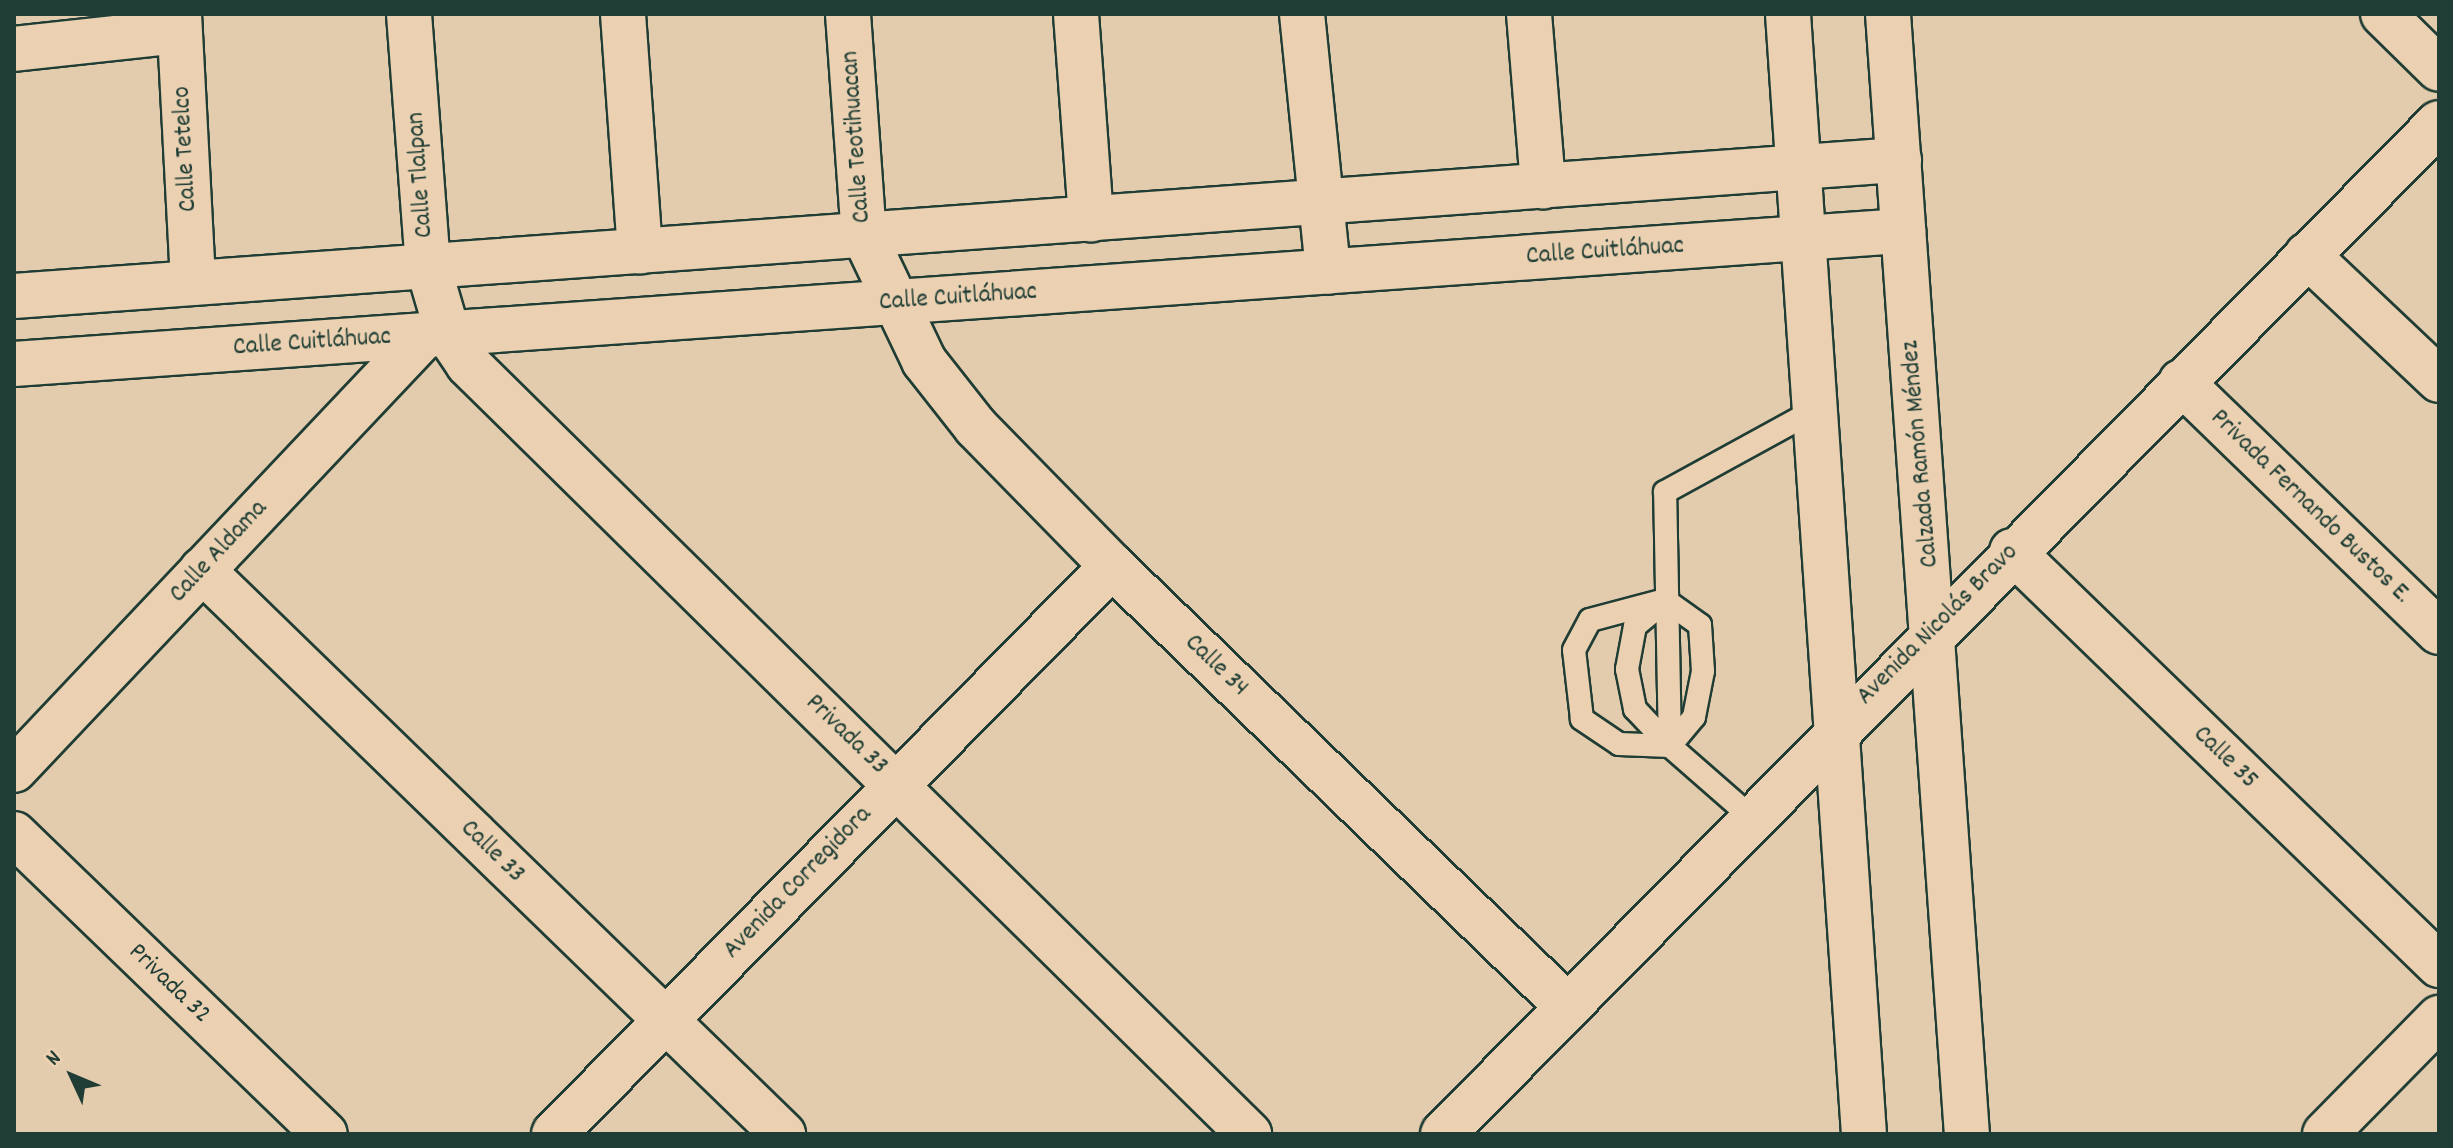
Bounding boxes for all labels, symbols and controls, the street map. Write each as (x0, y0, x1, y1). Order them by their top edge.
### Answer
street label: Calle Teotihuacan (835, 50, 879, 224)
street label: Calle Tetelco (167, 85, 205, 213)
street label: Calle Tlalpan (401, 111, 441, 239)
street label: Calle Cuitláhuac (1525, 231, 1685, 273)
street label: Calle Cuitláhuac (878, 277, 1038, 319)
street label: Calle Cuitláhuac (232, 322, 392, 364)
street label: Calzada Ramón Méndez (1896, 339, 1946, 569)
street label: Privada Fernando Bustos E. (2203, 403, 2417, 611)
street label: Calle Aldama (163, 494, 275, 610)
street label: Avenida Nicolás Bravo (1851, 538, 2025, 712)
street label: Calle 34 (1177, 628, 1255, 704)
street label: Privada 33 (798, 688, 894, 782)
street label: Calle 35 (2186, 720, 2264, 796)
street label: Avenida Corregidora (717, 800, 879, 966)
street label: Calle 33 (453, 814, 531, 890)
street label: Privada 32 (121, 937, 217, 1031)
north arrow (32, 1036, 112, 1116)
text: N (39, 1044, 69, 1074)

